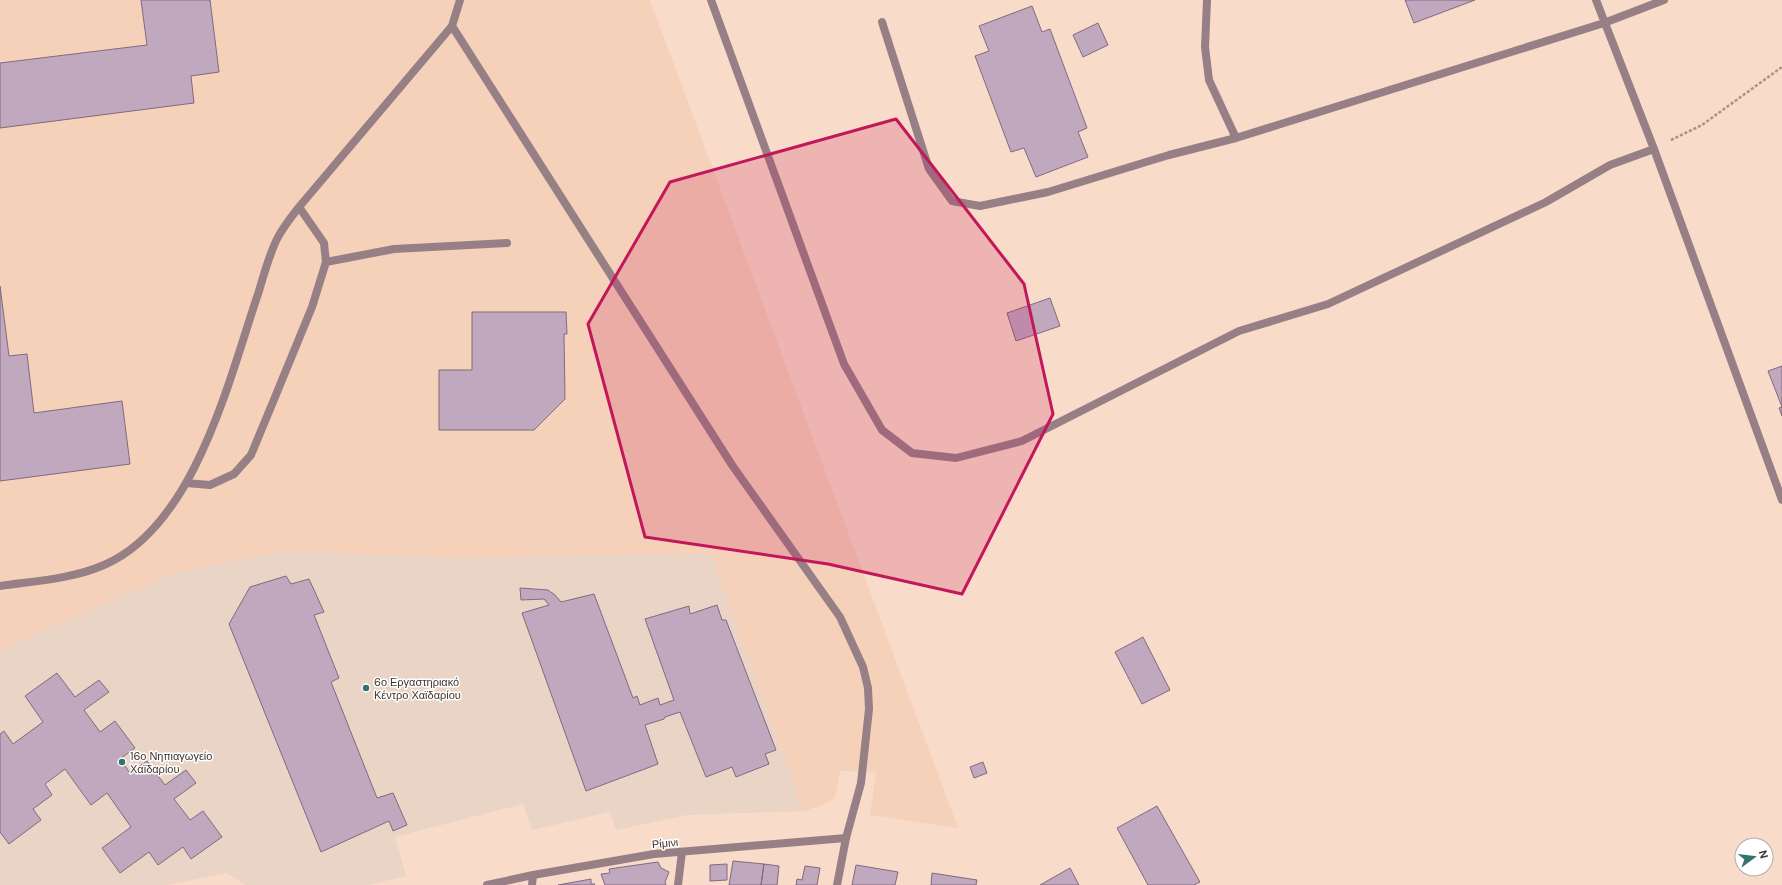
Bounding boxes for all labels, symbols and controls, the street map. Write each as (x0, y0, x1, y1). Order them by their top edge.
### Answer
place label: 6ο Εργαστηριακό Κέντρο Χαϊδαρίου (374, 675, 461, 702)
marker: 6ο Εργαστηριακό Κέντρο Χαϊδαρίου (361, 683, 371, 693)
place label: 16ο Νηπιαγωγείο Χαϊδαρίου (130, 749, 212, 776)
marker: 16ο Νηπιαγωγείο Χαϊδαρίου (117, 757, 127, 767)
street label: Ρίμινι (651, 835, 679, 851)
north arrow (1734, 837, 1774, 877)
text: N (1756, 849, 1771, 860)

